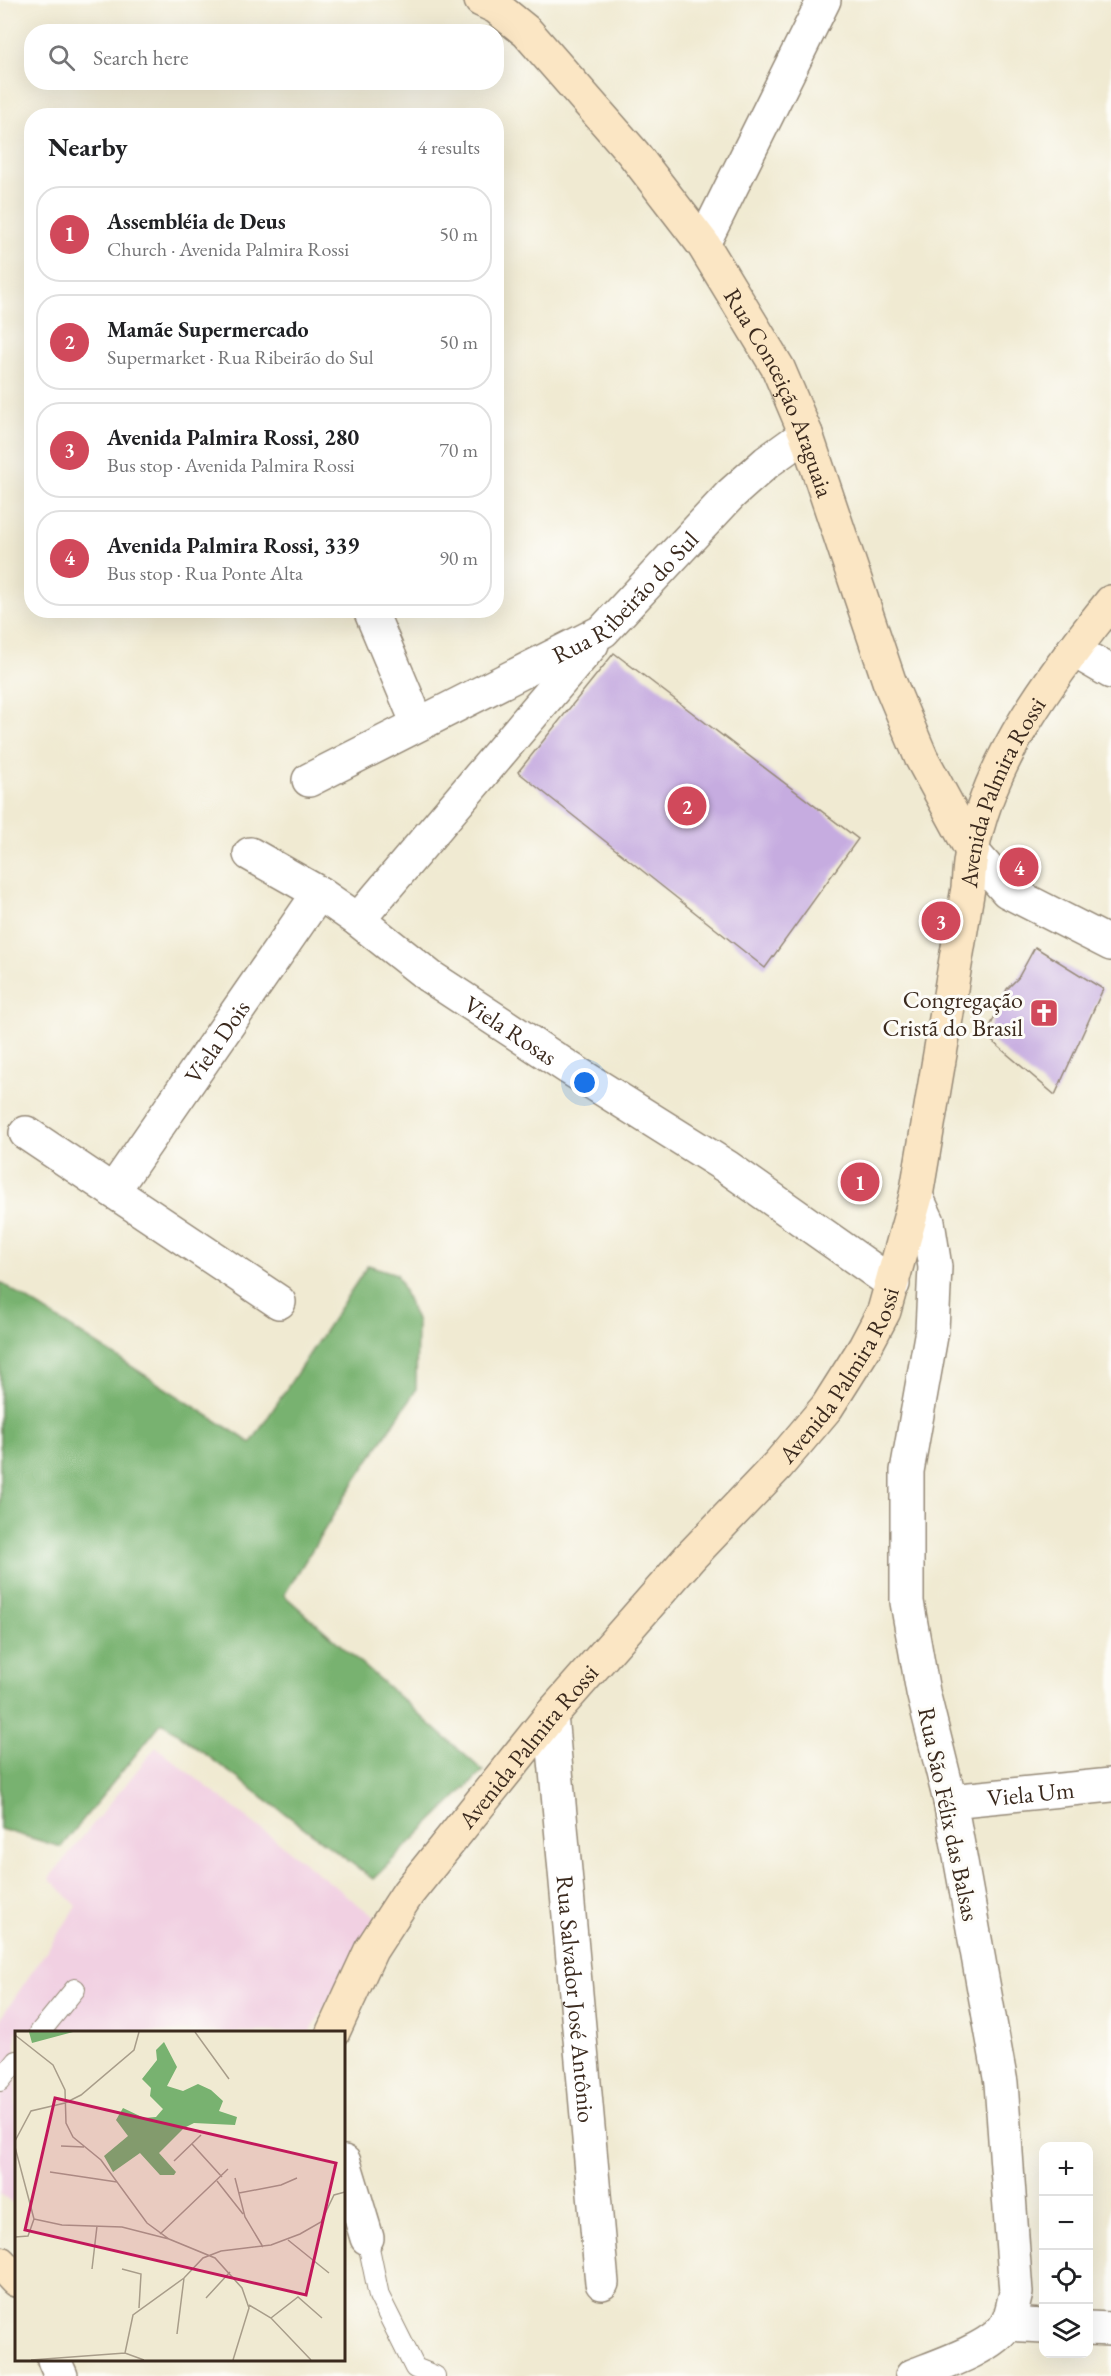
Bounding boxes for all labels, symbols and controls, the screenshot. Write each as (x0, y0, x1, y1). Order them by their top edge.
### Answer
search box (24, 24, 504, 90)
icon: search (45, 41, 78, 74)
text: Search here (93, 43, 188, 72)
text: Nearby (48, 130, 128, 164)
text: 4 results (417, 134, 480, 160)
text: Assembléia de Deus (107, 207, 286, 236)
text: 1 (64, 221, 75, 247)
text: 50 m (439, 221, 478, 247)
text: Church · Avenida Palmira Rossi (107, 236, 349, 262)
street label: Rua Conceição Araguaia (718, 282, 842, 501)
text: Mamãe Supermercado (107, 315, 309, 344)
text: 2 (64, 329, 75, 355)
text: 50 m (439, 329, 478, 355)
text: Supermarket · Rua Ribeirão do Sul (107, 344, 374, 370)
text: Avenida Palmira Rossi, 280 (107, 423, 359, 452)
text: 3 (64, 437, 75, 463)
text: 70 m (439, 437, 478, 463)
text: Bus stop · Avenida Palmira Rossi (107, 452, 355, 478)
street label: Rua Ribeirão do Sul (547, 524, 705, 670)
text: Avenida Palmira Rossi, 339 (107, 531, 359, 560)
text: 4 (64, 545, 75, 571)
text: 90 m (439, 545, 478, 571)
text: Bus stop · Rua Ponte Alta (107, 560, 303, 586)
street label: Avenida Palmira Rossi (953, 691, 1052, 890)
pin: 2 (668, 784, 706, 828)
pin: 4 (1000, 844, 1038, 890)
pin: 3 (922, 898, 960, 944)
place label: Congregação Cristã do Brasil (883, 984, 1023, 1043)
street label: Viela Rosas (458, 988, 563, 1072)
street label: Viela Dois (177, 994, 256, 1089)
church icon: Congregação Cristã do Brasil (1028, 997, 1060, 1029)
your location (570, 1068, 599, 1097)
pin: 1 (840, 1160, 880, 1204)
street label: Avenida Palmira Rossi (770, 1284, 905, 1470)
street label: Avenida Palmira Rossi (450, 1657, 605, 1835)
street label: Rua São Félix das Balsas (911, 1704, 987, 1924)
street label: Viela Um (986, 1773, 1076, 1813)
street label: Rua Salvador José Antônio (550, 1874, 603, 2124)
inset map (15, 2031, 345, 2361)
map controls (1039, 2142, 1093, 2358)
button: + (1039, 2142, 1093, 2196)
button: − (1039, 2196, 1093, 2250)
button: locate (1039, 2250, 1093, 2304)
button: layers (1039, 2304, 1093, 2358)

